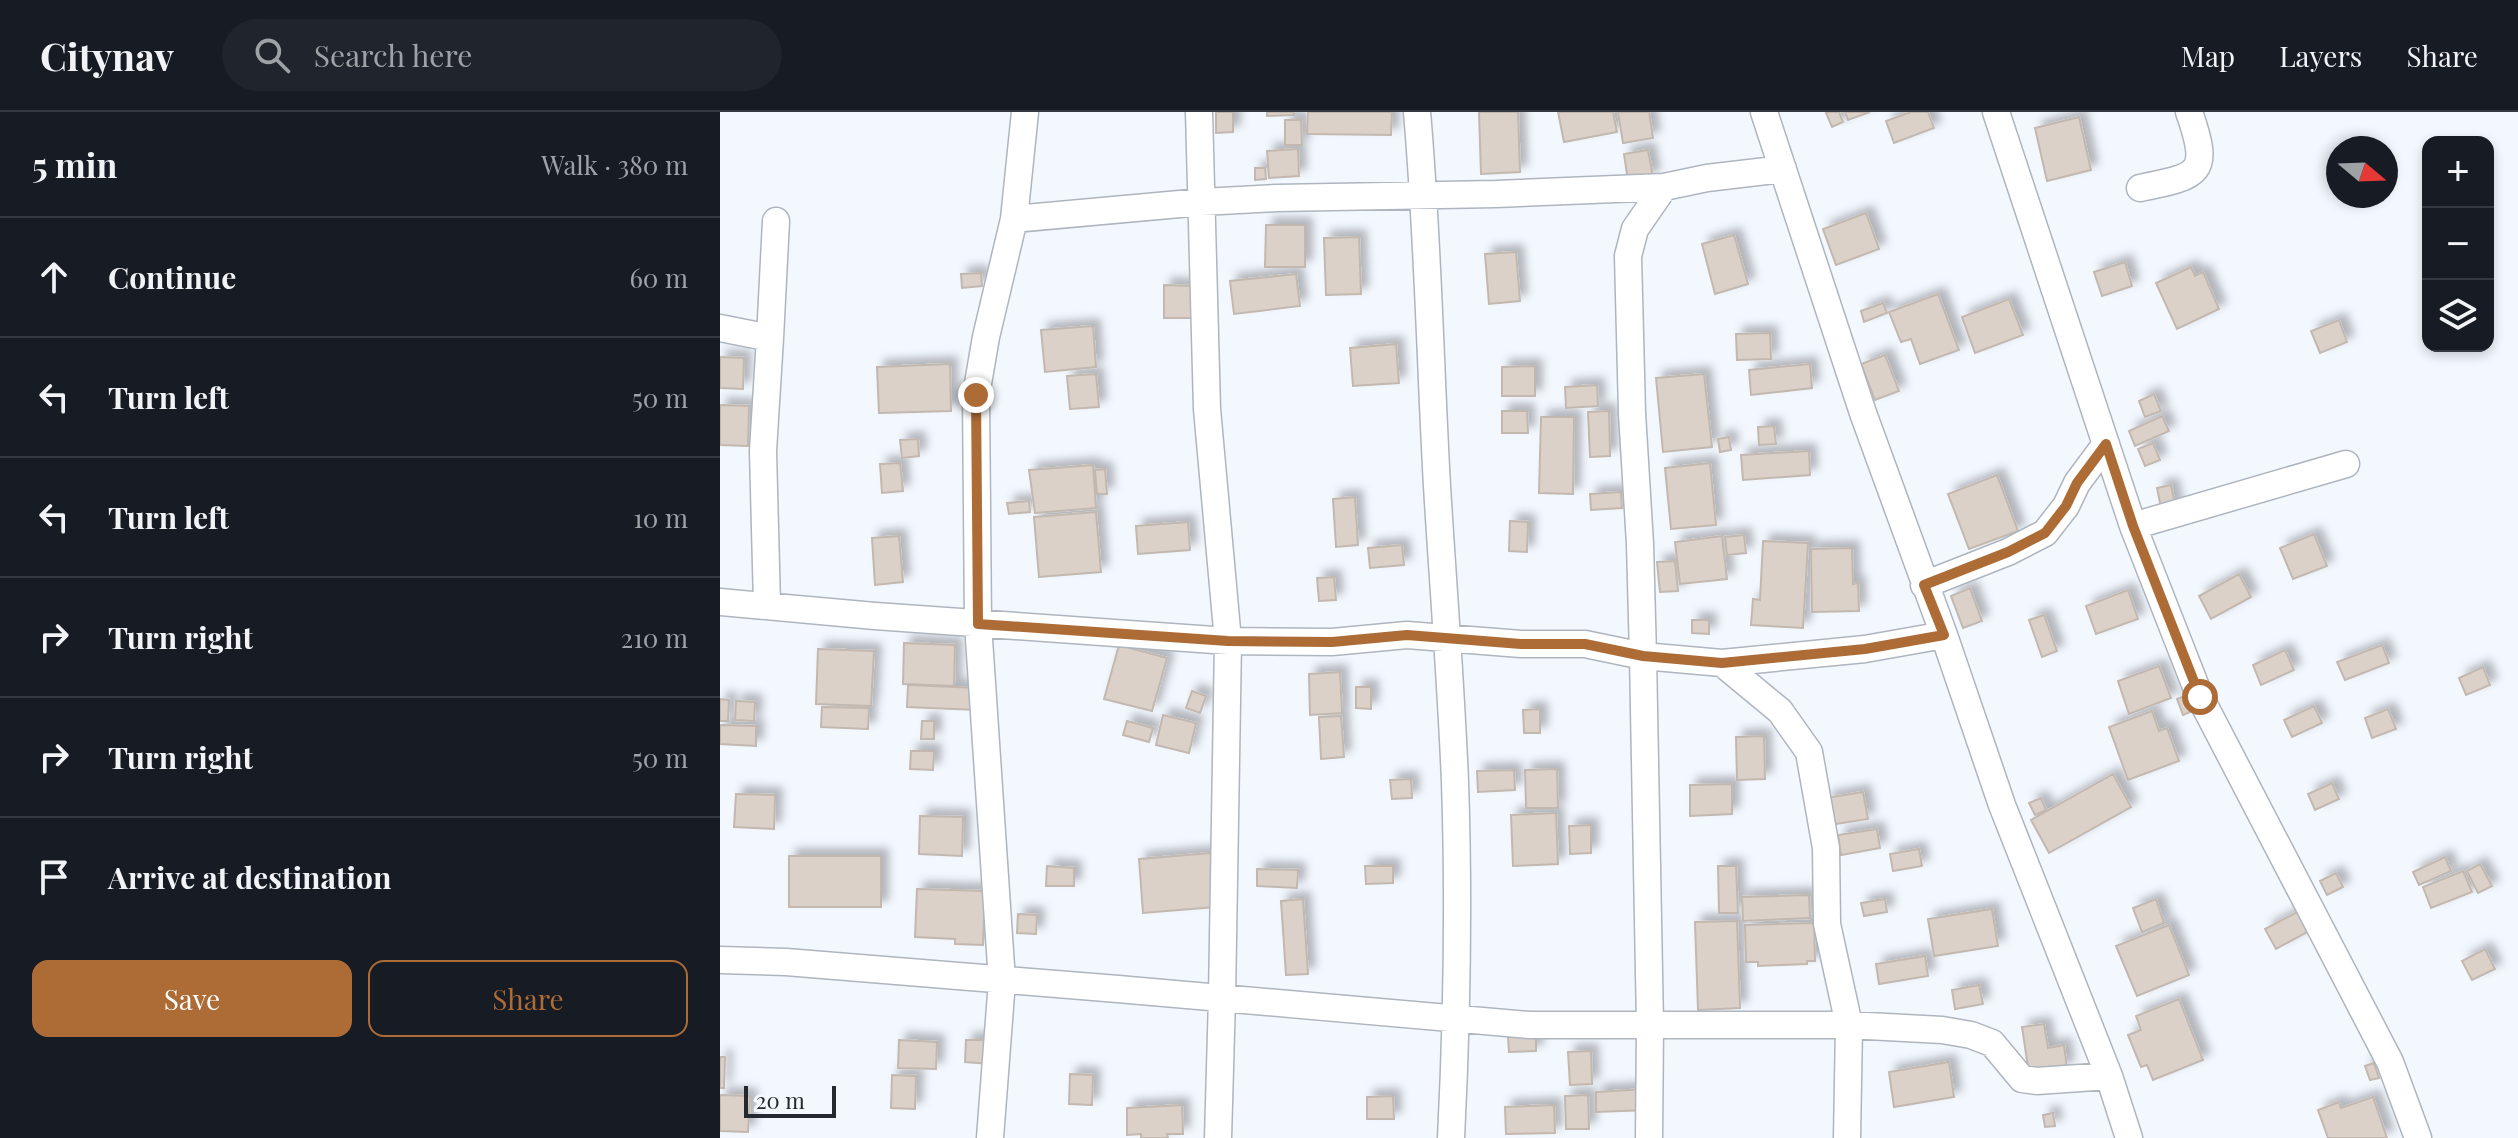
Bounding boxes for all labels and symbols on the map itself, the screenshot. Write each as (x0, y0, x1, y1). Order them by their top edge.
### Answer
north arrow (2326, 136, 2398, 208)
route end (958, 377, 994, 413)
route start (2182, 679, 2218, 715)
scale bar (744, 1082, 836, 1118)

